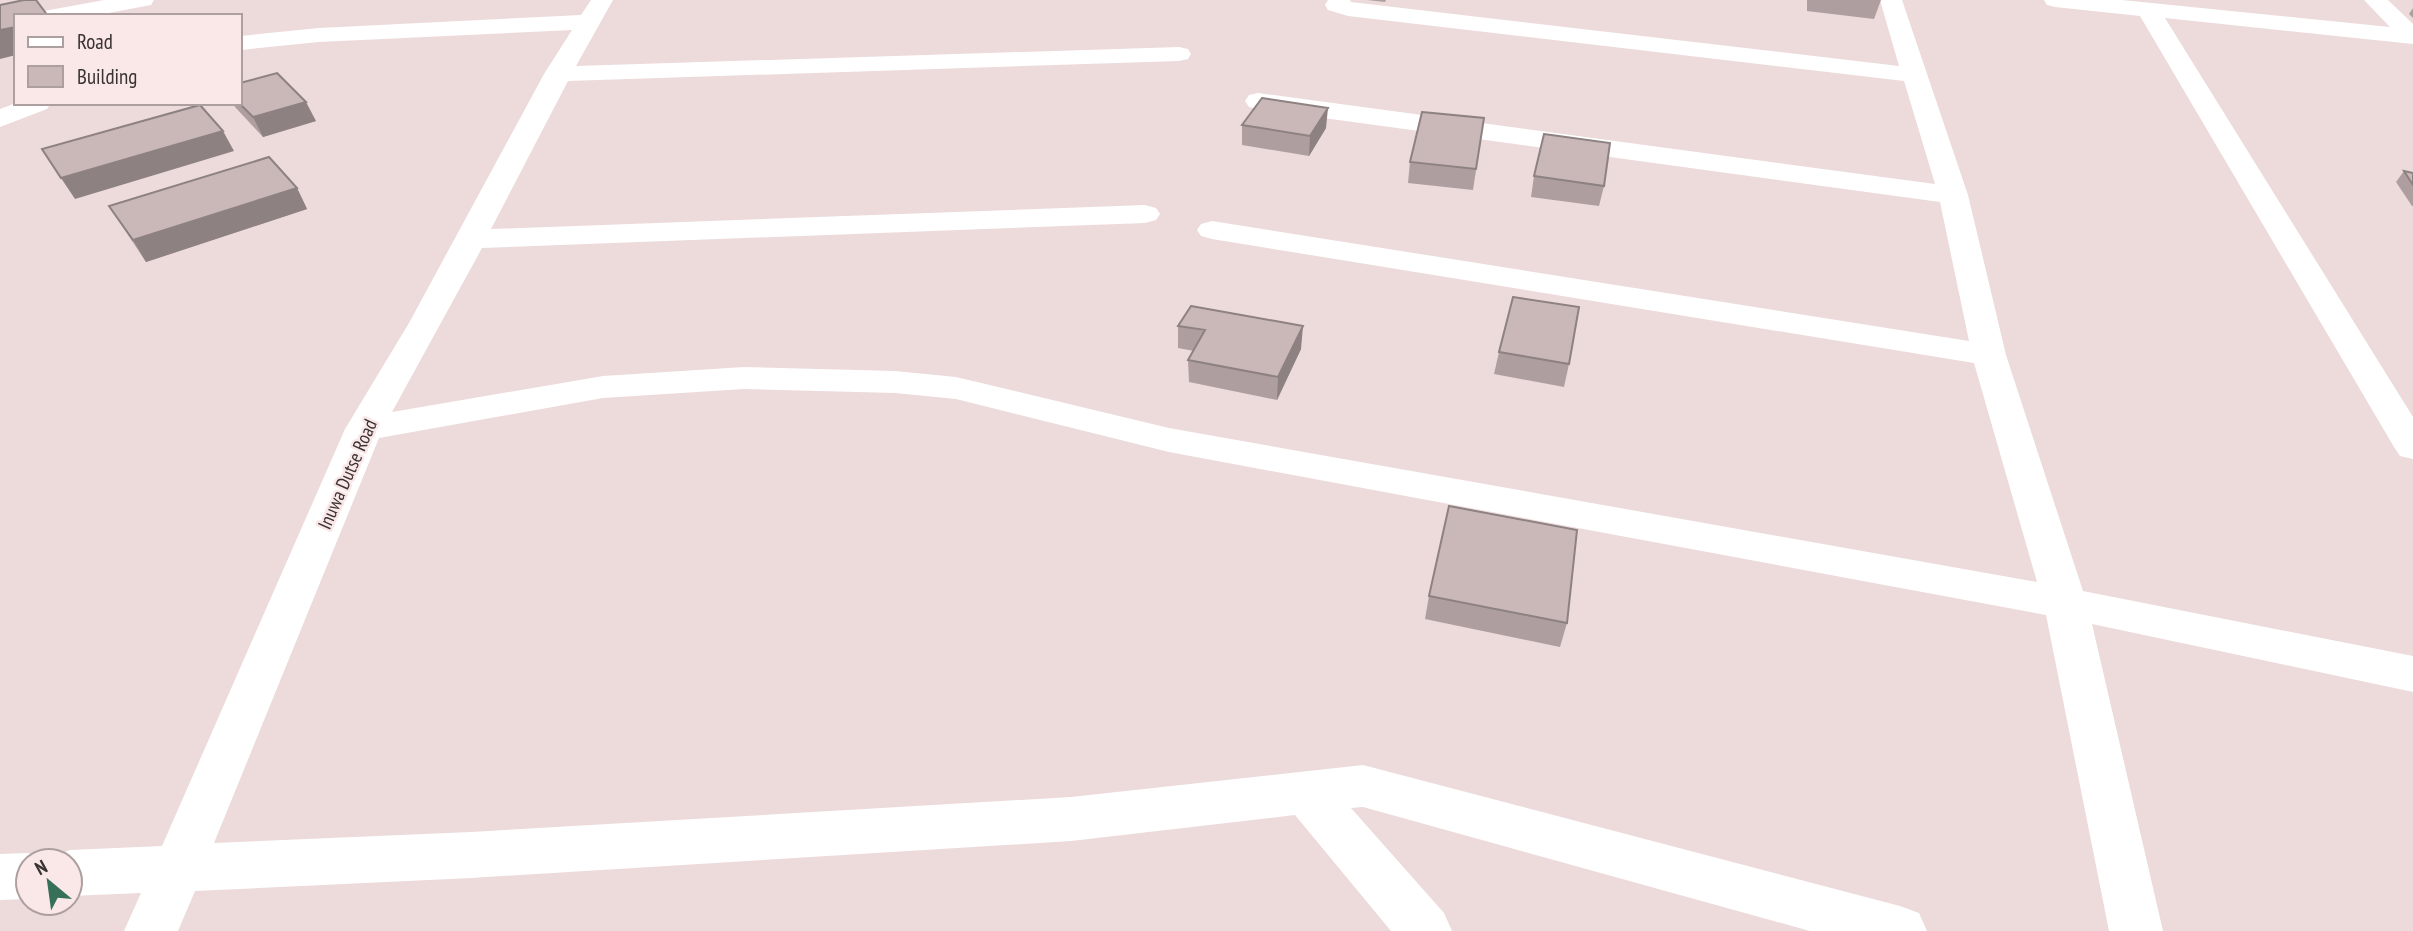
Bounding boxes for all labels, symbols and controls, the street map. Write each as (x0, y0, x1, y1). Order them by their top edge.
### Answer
legend (14, 14, 242, 105)
text: Road (77, 28, 113, 55)
text: Building (77, 63, 137, 90)
street label: Inuwa Dutse Road (312, 415, 382, 533)
north arrow (14, 847, 84, 917)
text: N (30, 854, 51, 880)

